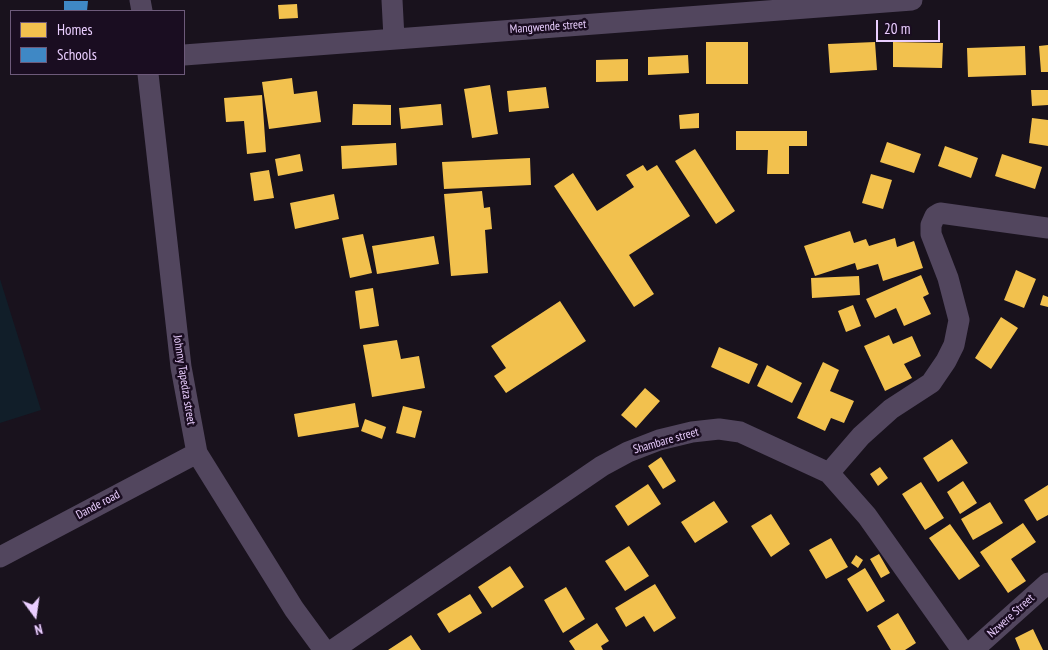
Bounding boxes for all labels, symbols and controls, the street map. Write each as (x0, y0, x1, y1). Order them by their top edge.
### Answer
legend (10, 10, 185, 75)
scale bar (878, 10, 942, 42)
street label: Mangwende street (509, 17, 587, 37)
text: 20 m (884, 19, 910, 38)
text: Homes (57, 20, 93, 39)
text: Schools (57, 45, 97, 64)
street label: Johnny Tapedza street (170, 334, 198, 426)
street label: Shambare street (632, 425, 700, 457)
street label: Dande road (74, 487, 122, 523)
north arrow (10, 590, 60, 640)
street label: Nzwere Street (985, 591, 1037, 641)
text: N (33, 620, 44, 639)

